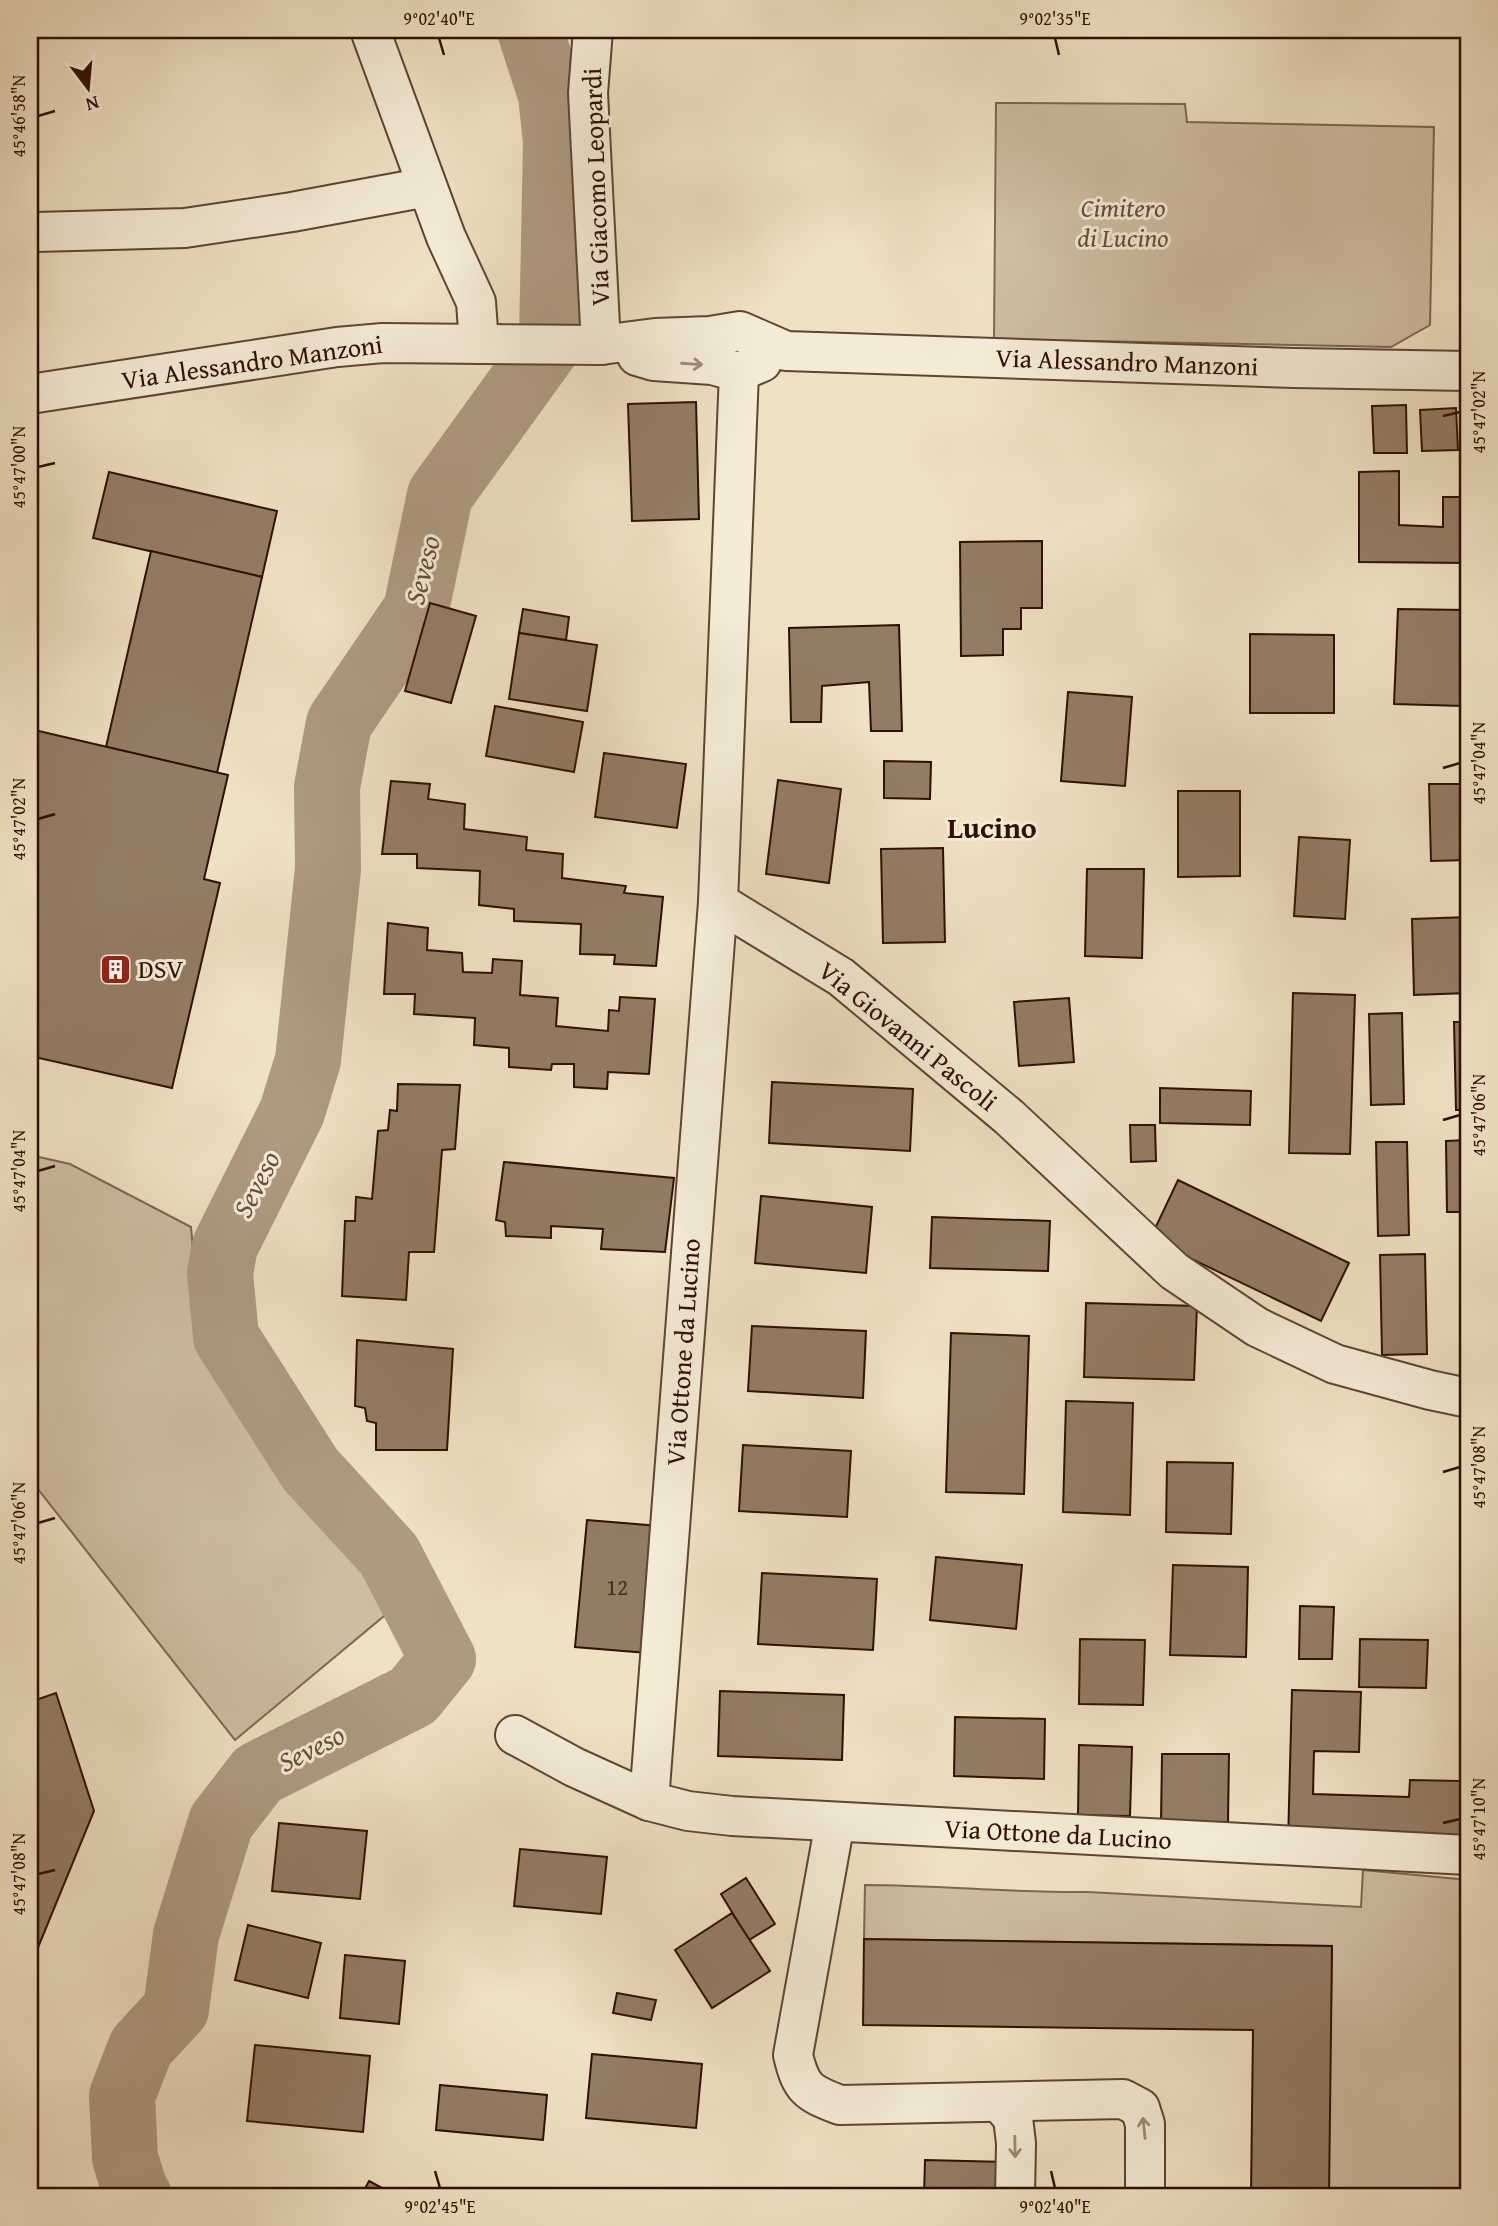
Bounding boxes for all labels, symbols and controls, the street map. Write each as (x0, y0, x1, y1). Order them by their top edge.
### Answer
text: 9°02'40"E (403, 5, 475, 32)
text: 9°02'35"E (1019, 5, 1091, 32)
north arrow (52, 52, 122, 122)
street label: Via Giacomo Leopardi (572, 67, 619, 307)
text: 45°46'58"N (5, 74, 32, 157)
text: N (82, 89, 103, 120)
park label: Cimitero di Lucino (1077, 188, 1169, 257)
street label: Via Alessandro Manzoni (119, 324, 385, 399)
street label: Via Alessandro Manzoni (995, 337, 1259, 386)
one-way arrow (680, 358, 702, 371)
text: 45°47'02"N (1465, 370, 1492, 453)
text: 45°47'00"N (5, 425, 32, 508)
water label: Seveso (393, 531, 450, 609)
text: 45°47'04"N (1465, 721, 1492, 804)
text: 45°47'02"N (5, 777, 32, 860)
district label: Lucino (947, 805, 1037, 849)
place label: DSV (138, 949, 184, 988)
street label: Via Giovanni Pascoli (810, 951, 1006, 1120)
building icon: DSV (98, 952, 132, 986)
text: 45°47'06"N (1465, 1073, 1492, 1156)
text: 45°47'04"N (5, 1129, 32, 1212)
water label: Seveso (221, 1143, 290, 1224)
street label: Via Ottone da Lucino (655, 1237, 710, 1467)
text: 45°47'08"N (1465, 1425, 1492, 1508)
text: 45°47'06"N (5, 1481, 32, 1564)
house number: 12 (606, 1570, 628, 1603)
water label: Seveso (270, 1713, 351, 1782)
text: 45°47'10"N (1465, 1777, 1492, 1860)
street label: Via Ottone da Lucino (943, 1808, 1173, 1859)
text: 45°47'08"N (5, 1832, 32, 1915)
one-way arrow (1137, 2117, 1150, 2140)
one-way arrow (1009, 2135, 1022, 2158)
text: 9°02'45"E (404, 2193, 476, 2220)
text: 9°02'40"E (1019, 2193, 1091, 2220)

